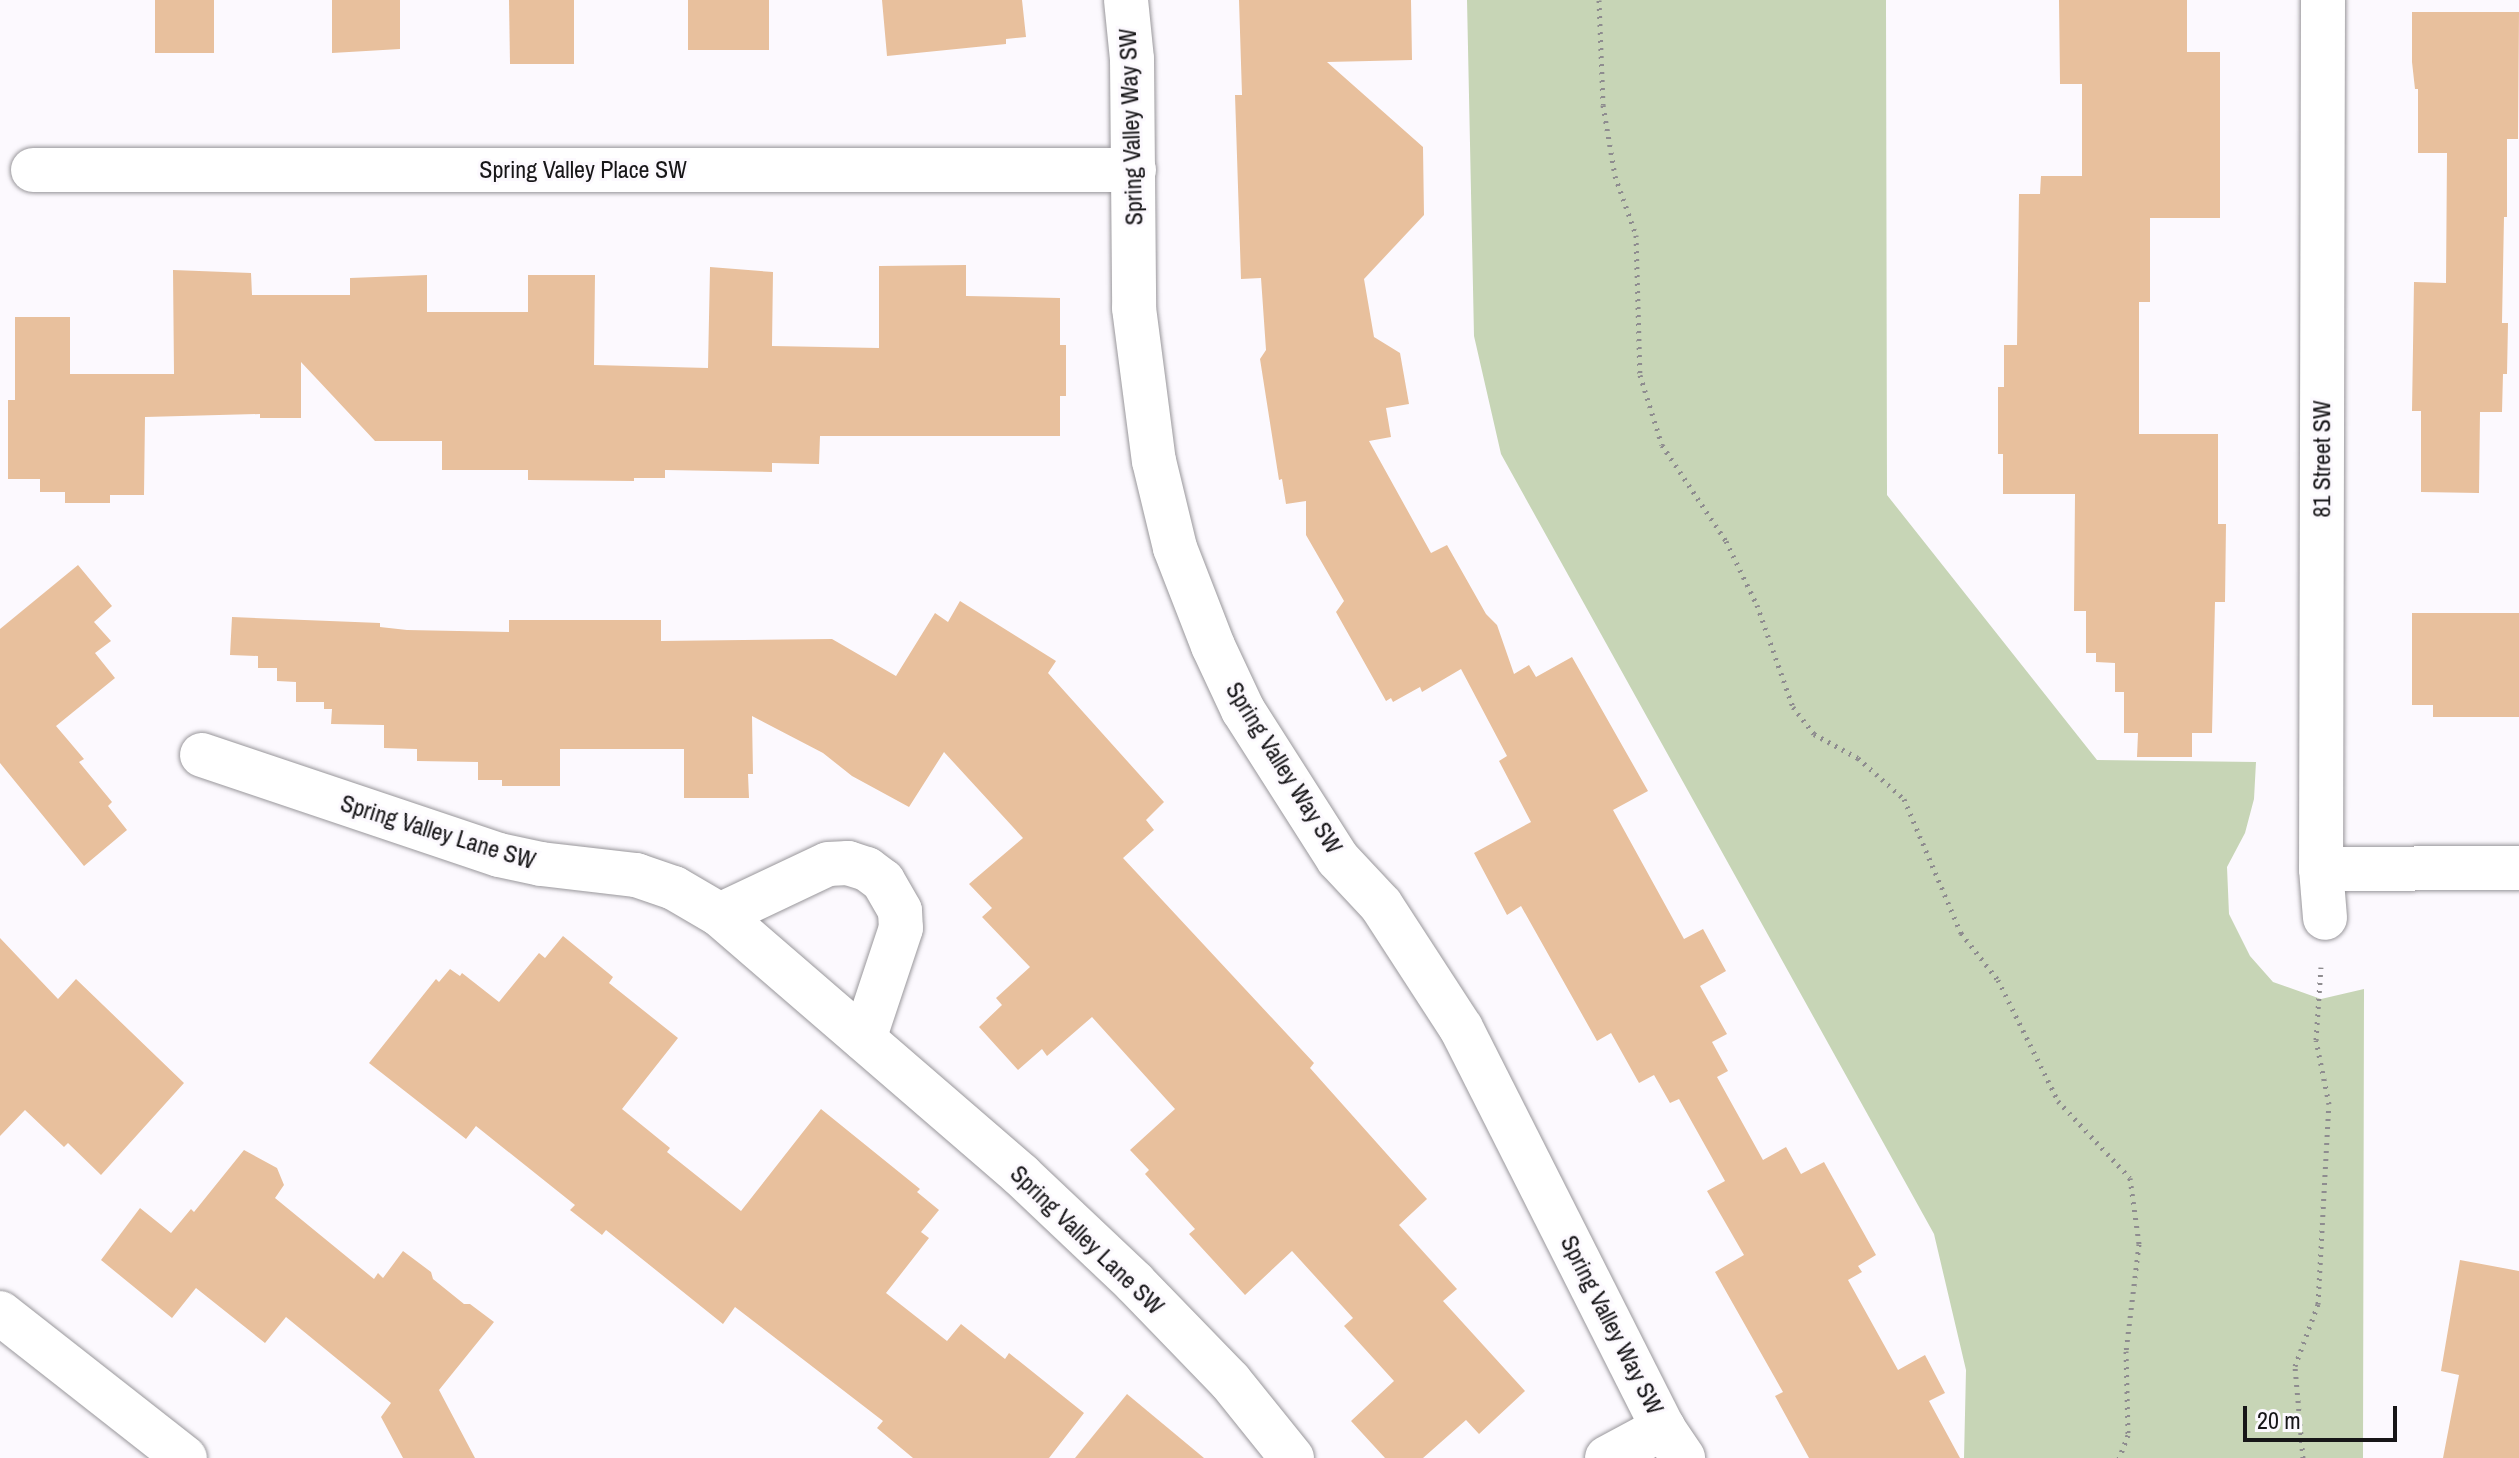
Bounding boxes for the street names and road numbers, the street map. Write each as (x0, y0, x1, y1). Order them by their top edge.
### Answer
street label: Spring Valley Way SW (1113, 28, 1149, 226)
street label: Spring Valley Place SW (479, 156, 687, 184)
street label: 81 Street SW (2308, 400, 2336, 518)
street label: Spring Valley Way SW (1220, 677, 1348, 859)
street label: Spring Valley Lane SW (337, 789, 539, 875)
street label: Spring Valley Lane SW (1004, 1159, 1170, 1321)
street label: Spring Valley Way SW (1554, 1231, 1670, 1419)

